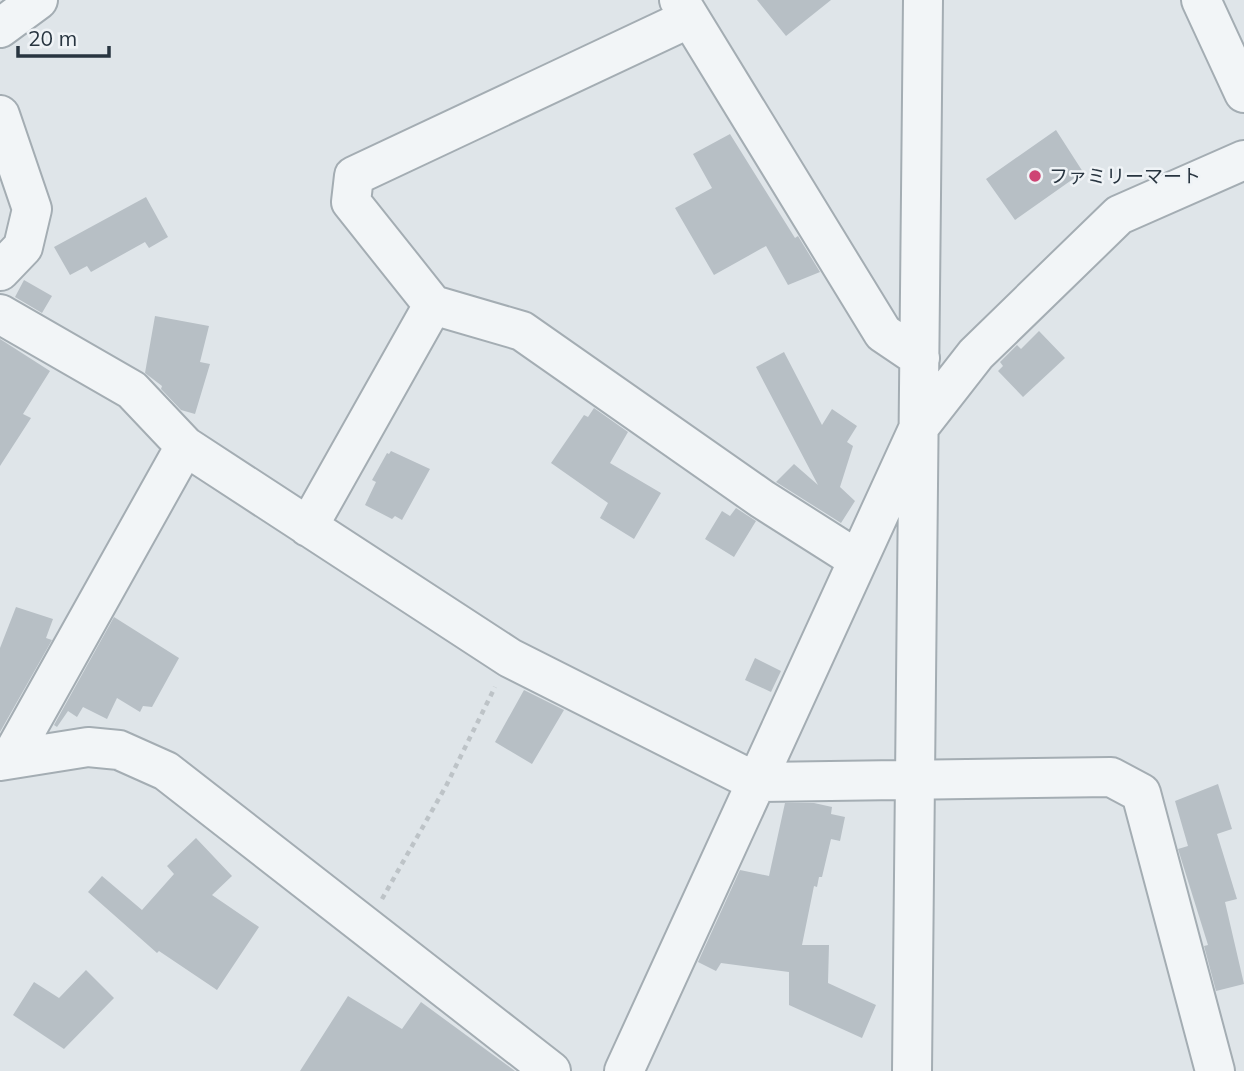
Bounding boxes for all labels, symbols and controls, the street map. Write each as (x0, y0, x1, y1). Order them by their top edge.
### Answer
scale bar (18, 14, 108, 58)
text: 20 m (28, 25, 77, 51)
place label: ファミリーマート (1049, 164, 1201, 188)
marker: ファミリーマート (1027, 168, 1043, 184)

